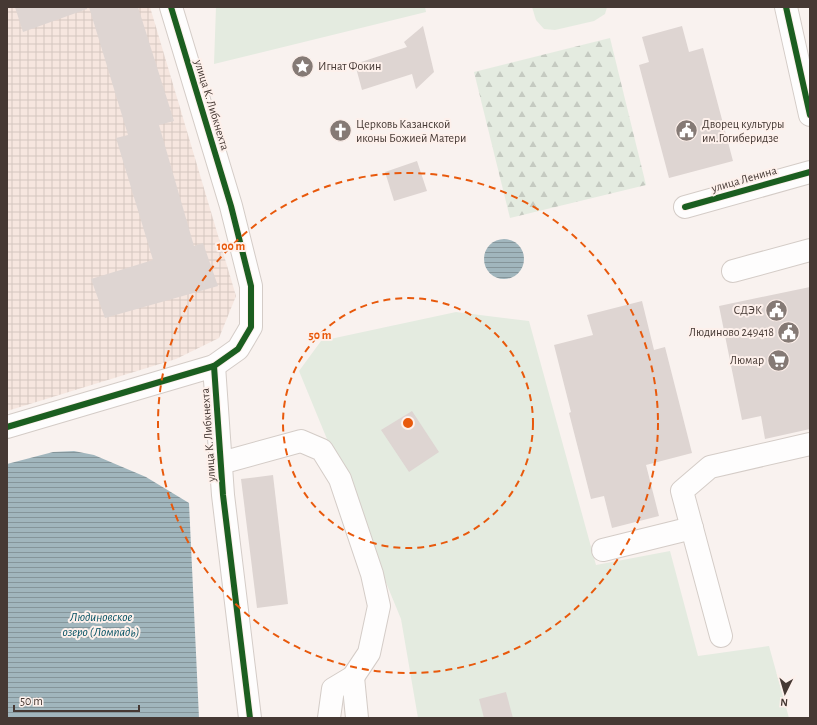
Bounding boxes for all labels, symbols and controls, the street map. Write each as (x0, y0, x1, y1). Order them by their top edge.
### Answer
place icon: Игнат Фокин (290, 53, 316, 79)
street label: улица К. Либкнехта (191, 57, 232, 152)
place label: Игнат Фокин (318, 60, 381, 72)
church icon: Церковь Казанской иконы Божией Матери (328, 118, 354, 144)
place label: Церковь Казанской иконы Божией Матери (356, 118, 466, 144)
public building icon: Дворец культуры им.Гогиберидзе (673, 118, 699, 144)
place label: Дворец культуры им.Гогиберидзе (702, 118, 785, 144)
street label: улица Ленина (709, 164, 779, 195)
text: 100 m (217, 240, 245, 252)
public building icon: СДЭК (764, 297, 790, 323)
place label: СДЭК (733, 304, 762, 316)
public building icon: Людиново 249418 (776, 319, 802, 345)
place label: Людиново 249418 (689, 326, 774, 338)
text: 50 m (309, 329, 332, 341)
supermarket icon: Люмар (766, 347, 792, 373)
place label: Люмар (730, 354, 764, 366)
street label: улица К. Либкнехта (199, 387, 218, 483)
centre of rings (401, 416, 415, 430)
water label: Людиновское озеро (Ломпадь) (62, 611, 140, 639)
north arrow (765, 673, 805, 713)
scale bar (14, 687, 139, 713)
text: 50 m (20, 695, 43, 707)
text: N (780, 697, 788, 708)

